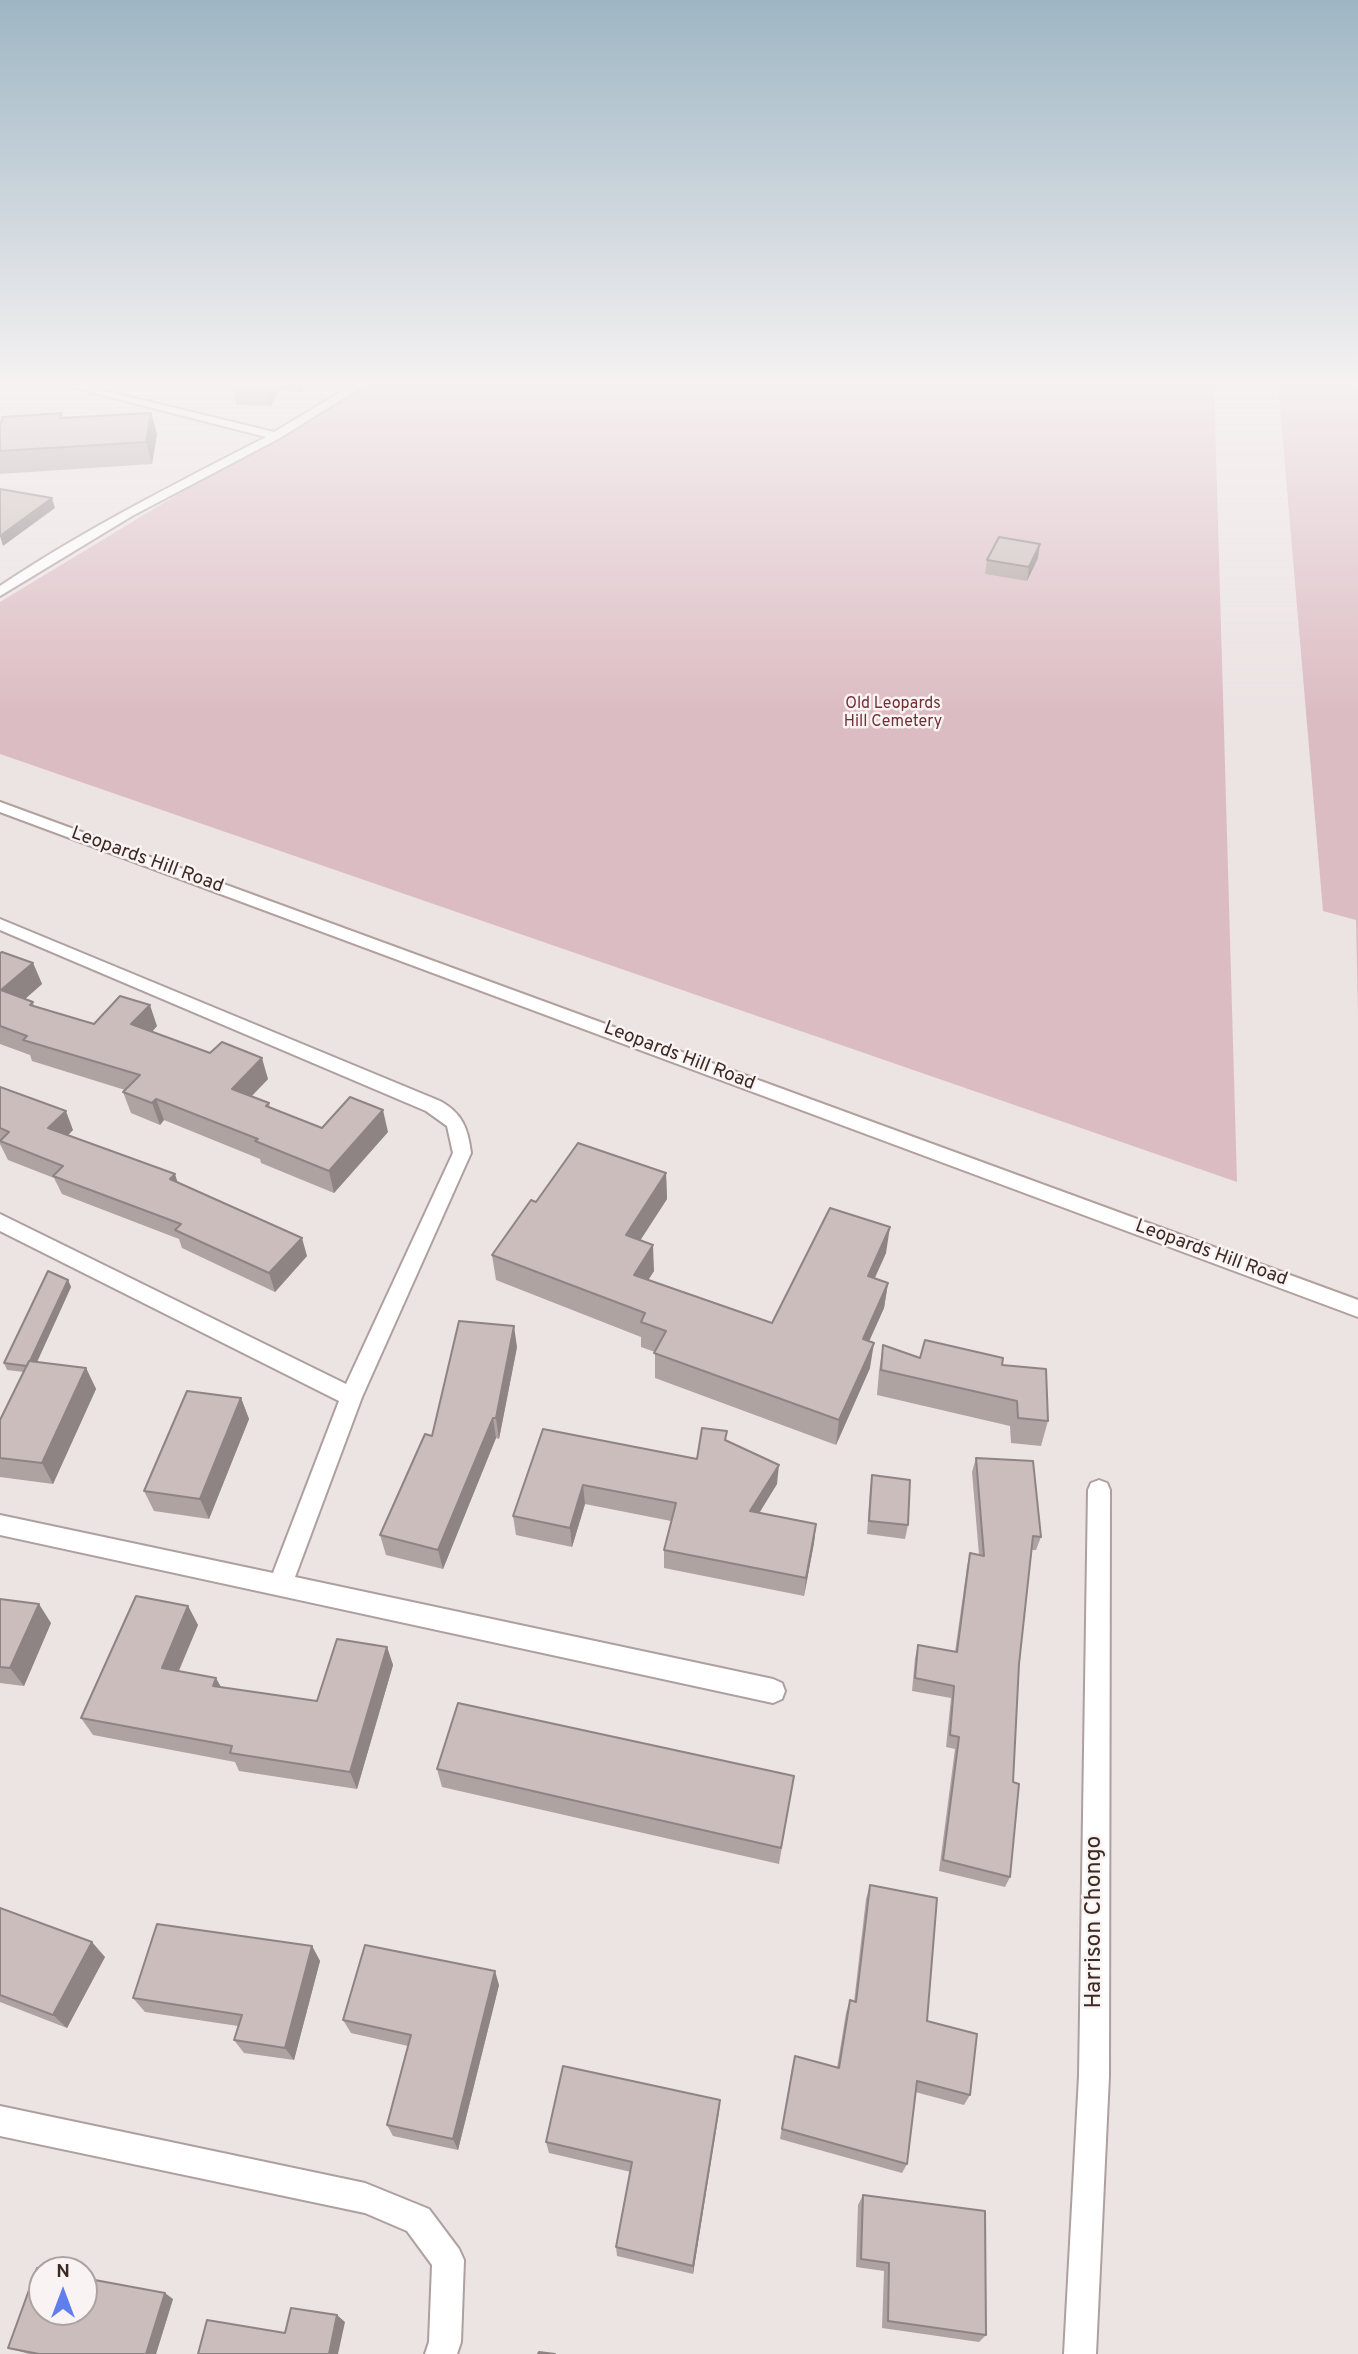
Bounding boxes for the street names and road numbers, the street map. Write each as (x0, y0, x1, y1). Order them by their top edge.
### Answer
street label: Leopards Hill Road (68, 823, 226, 899)
street label: Leopards Hill Road (600, 1018, 758, 1096)
street label: Leopards Hill Road (1132, 1216, 1290, 1292)
street label: Harrison Chongo (1081, 1836, 1109, 2008)

